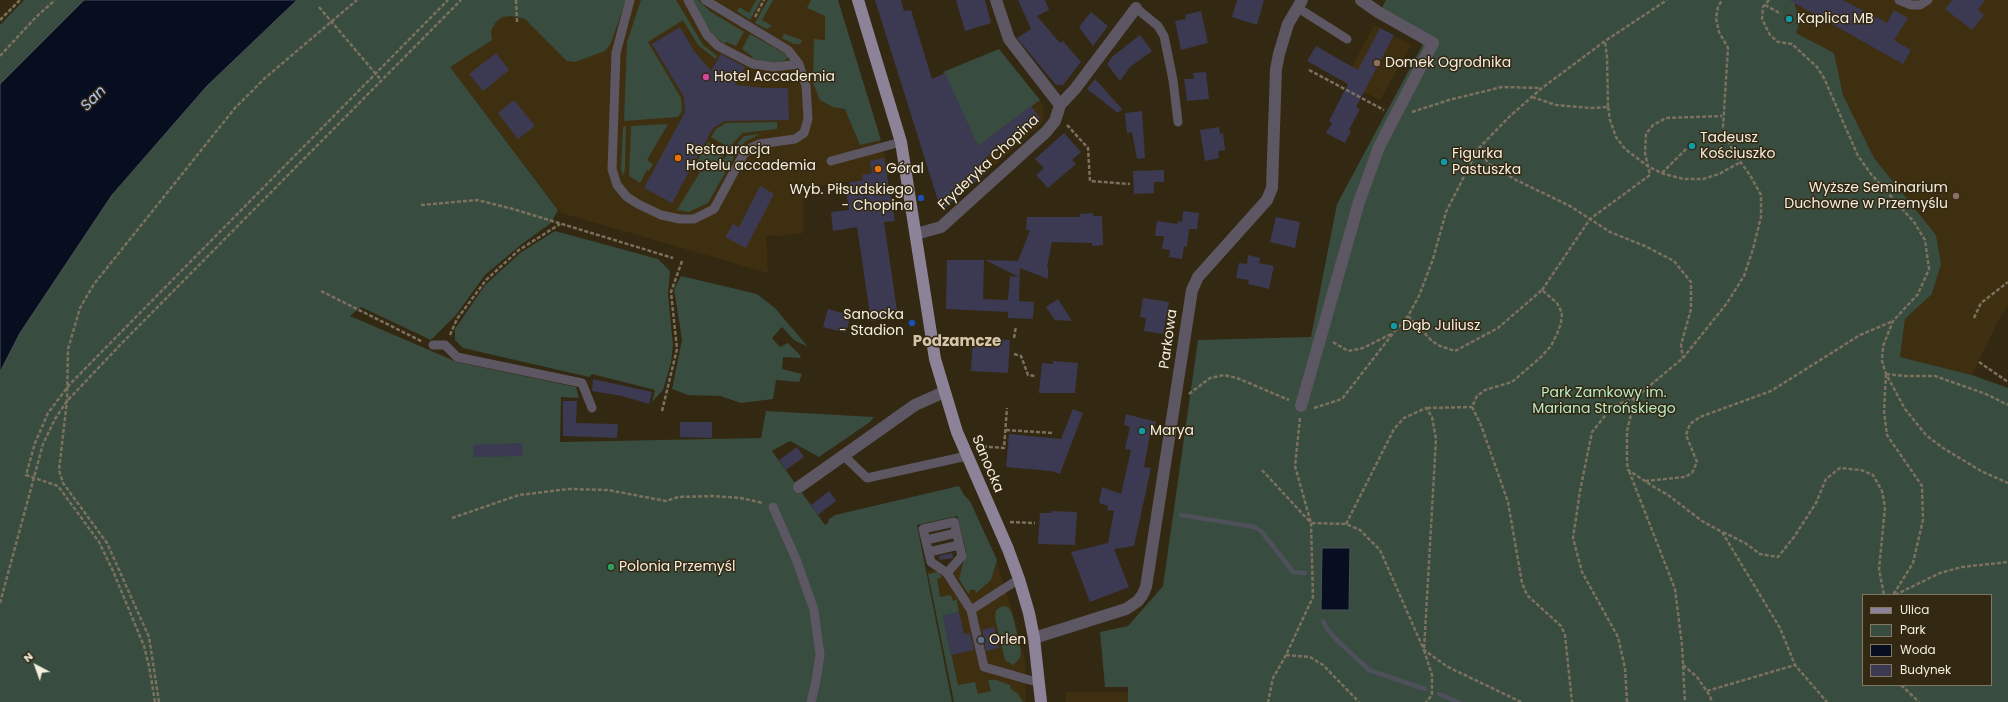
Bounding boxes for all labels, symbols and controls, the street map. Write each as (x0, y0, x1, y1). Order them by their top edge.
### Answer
place label: Kaplica MB (1797, 11, 1874, 27)
marker: Kaplica MB (1784, 14, 1794, 24)
place label: Domek Ogrodnika (1385, 55, 1511, 71)
marker: Domek Ogrodnika (1372, 58, 1382, 68)
place label: Hotel Accademia (714, 69, 835, 85)
marker: Hotel Accademia (701, 72, 711, 82)
water label: San (78, 83, 110, 115)
street label: Fryderyka Chopina (935, 112, 1043, 214)
place label: Tadeusz Kościuszko (1700, 130, 1775, 162)
marker: Tadeusz Kościuszko (1687, 141, 1697, 151)
place label: Restauracja Hotelu accademia (686, 142, 816, 174)
place label: Figurka Pastuszka (1452, 146, 1521, 178)
marker: Restauracja Hotelu accademia (673, 153, 683, 163)
marker: Figurka Pastuszka (1439, 157, 1449, 167)
place label: Góral (886, 161, 924, 177)
marker: Góral (873, 164, 883, 174)
place label: Wyższe Seminarium Duchowne w Przemyślu (1784, 180, 1948, 212)
place label: Wyb. Piłsudskiego - Chopina (789, 182, 913, 214)
marker: Wyższe Seminarium Duchowne w Przemyślu (1951, 191, 1961, 201)
marker: Wyb. Piłsudskiego - Chopina (916, 193, 926, 203)
place label: Sanocka - Stadion (839, 307, 904, 340)
street label: Parkowa (1157, 308, 1181, 370)
marker: Sanocka - Stadion (907, 318, 917, 328)
place label: Dąb Juliusz (1402, 318, 1480, 334)
marker: Dąb Juliusz (1389, 321, 1399, 331)
district label: Podzamcze (913, 333, 1001, 351)
park label: Park Zamkowy im. Mariana Strońskiego (1532, 385, 1676, 418)
place label: Marya (1150, 423, 1194, 439)
marker: Marya (1137, 426, 1147, 436)
street label: Sanocka (967, 433, 1007, 495)
place label: Polonia Przemyśl (619, 559, 736, 575)
marker: Polonia Przemyśl (606, 562, 616, 572)
legend (1862, 594, 1992, 686)
text: Ulica (1900, 601, 1929, 618)
text: Park (1900, 621, 1926, 638)
place label: Orlen (989, 632, 1026, 648)
marker: Orlen (976, 635, 986, 645)
text: Woda (1900, 641, 1936, 658)
north arrow (16, 646, 56, 686)
text: N (20, 648, 37, 666)
text: Budynek (1900, 661, 1951, 678)

